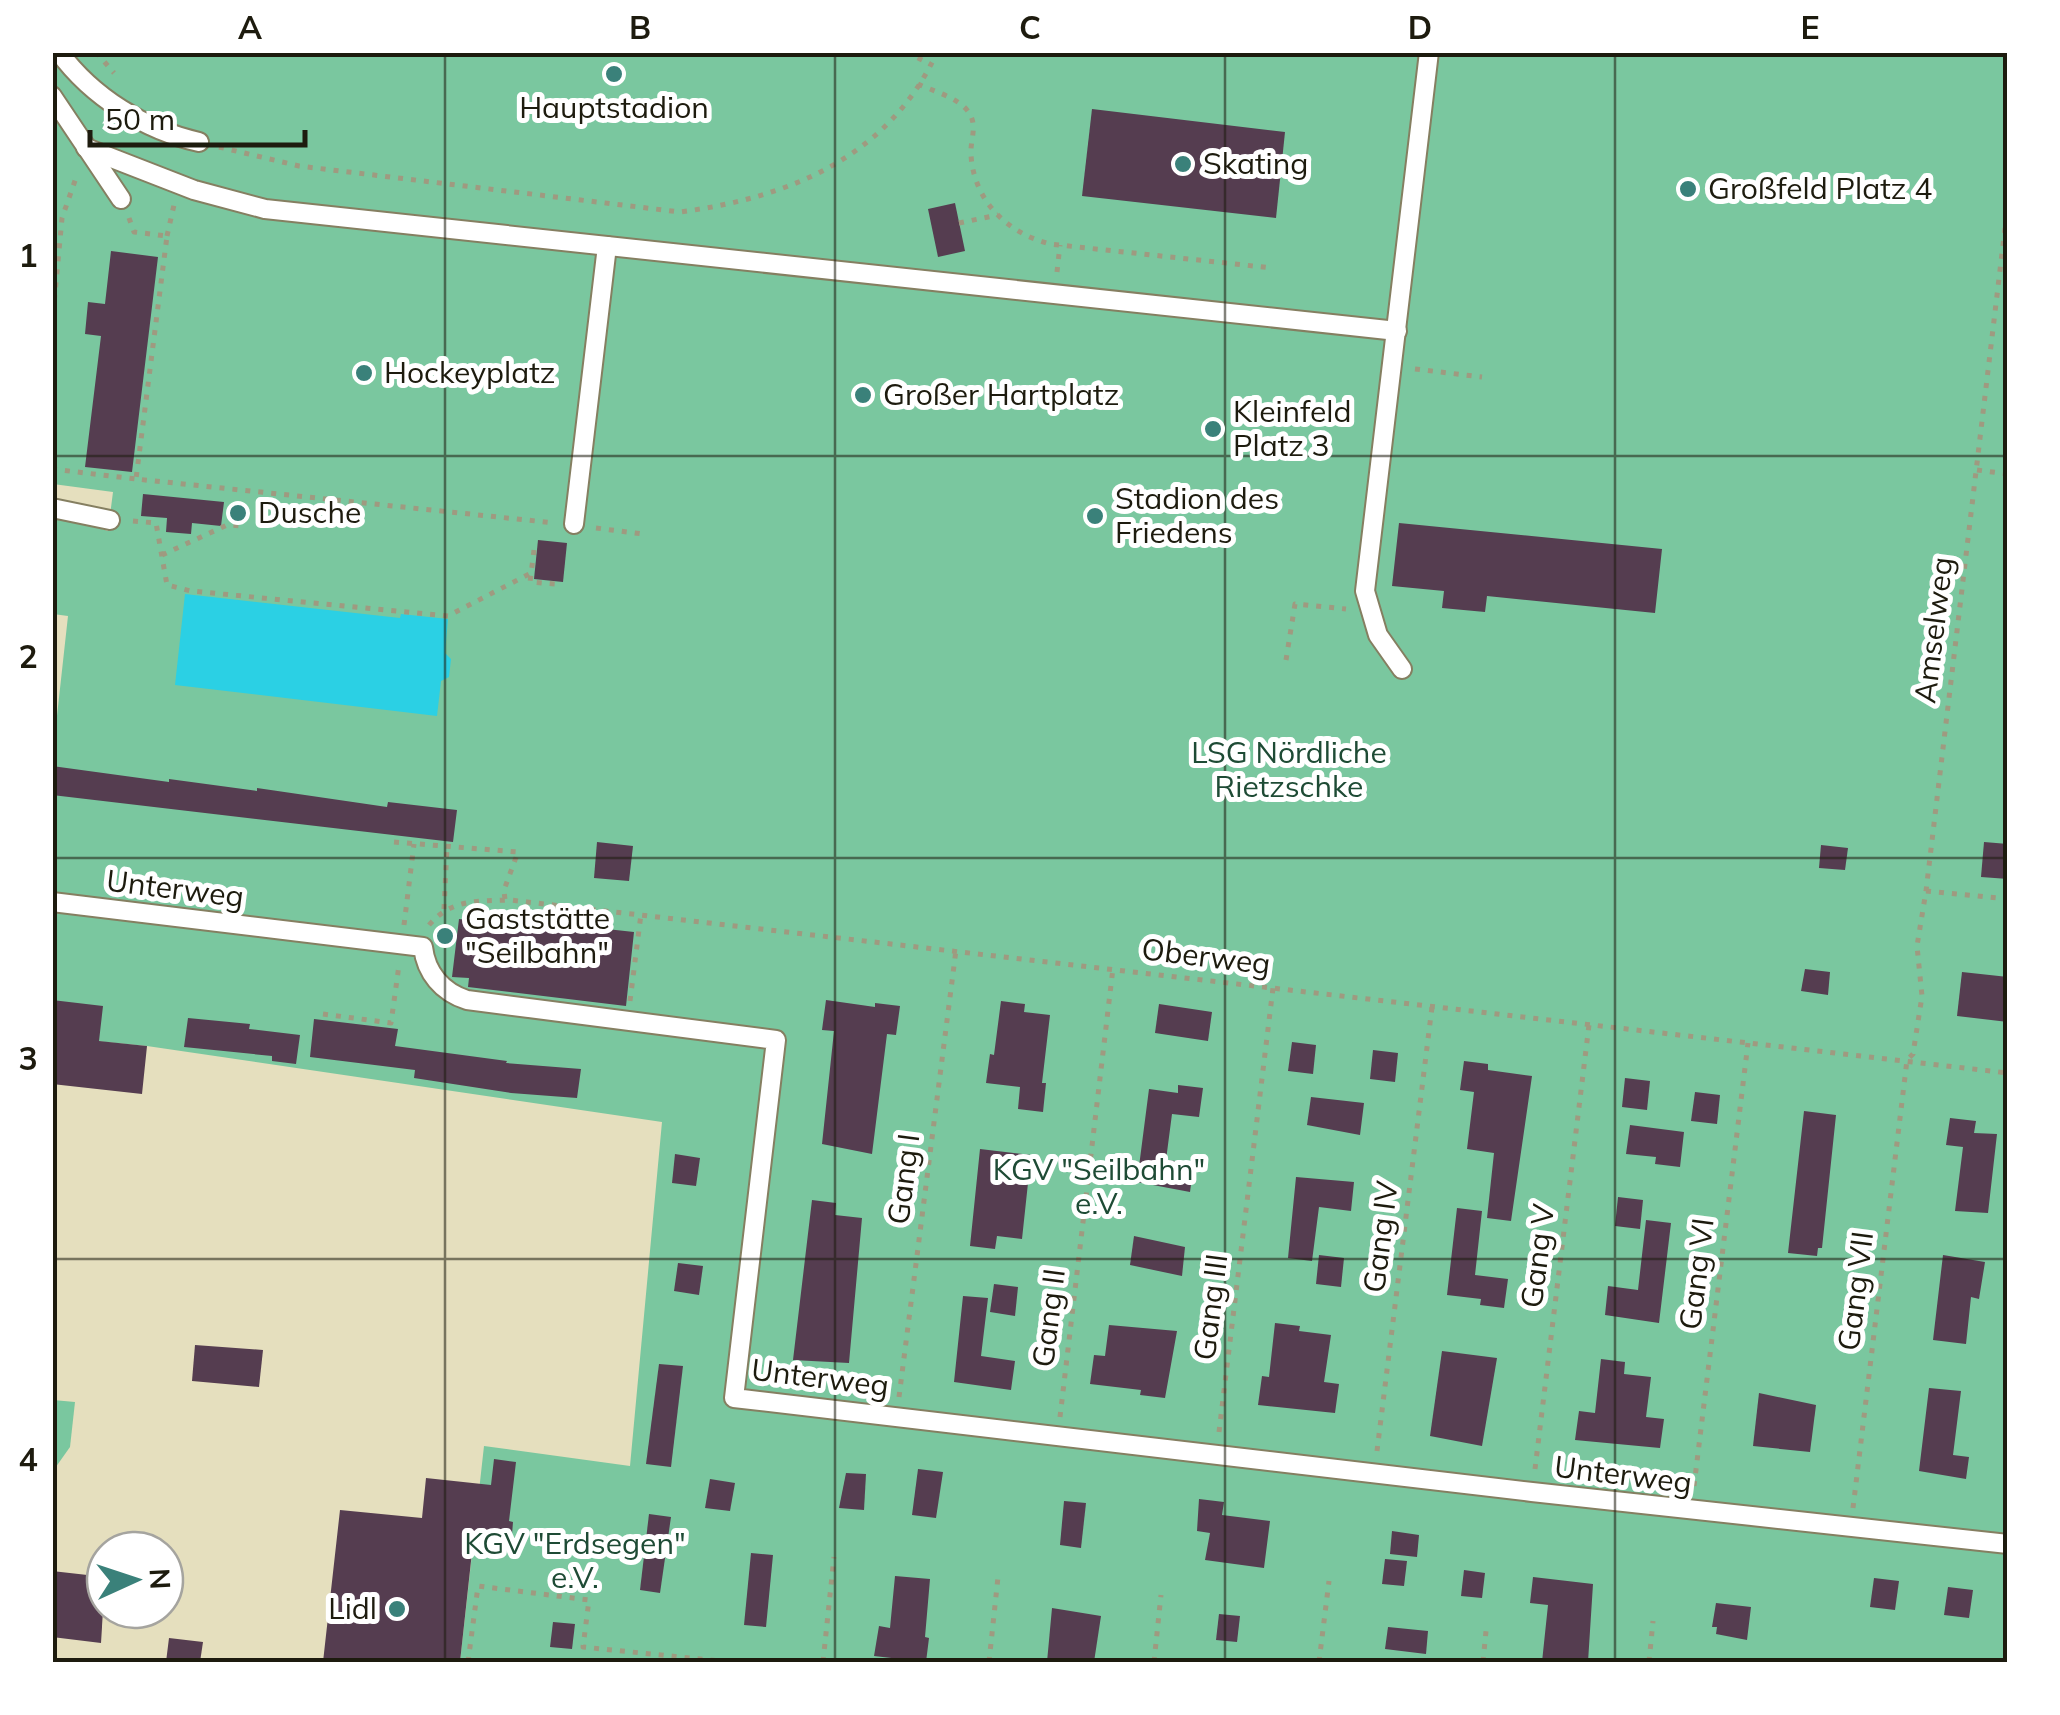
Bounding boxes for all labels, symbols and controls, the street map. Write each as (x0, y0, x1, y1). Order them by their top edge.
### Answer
text: A (238, 7, 262, 47)
text: B (629, 7, 651, 47)
text: C (1019, 7, 1041, 47)
text: D (1408, 7, 1432, 47)
text: E (1800, 7, 1820, 47)
marker: Hauptstadion (603, 63, 625, 85)
scale bar (90, 85, 305, 147)
place label: Hauptstadion (519, 88, 709, 126)
text: 50 m (105, 100, 175, 138)
place label: Skating (1203, 144, 1308, 182)
marker: Skating (1172, 153, 1194, 175)
place label: Großfeld Platz 4 (1708, 169, 1932, 207)
marker: Großfeld Platz 4 (1677, 178, 1699, 200)
text: 1 (18, 235, 38, 275)
place label: Hockeyplatz (384, 353, 555, 391)
marker: Hockeyplatz (353, 362, 375, 384)
place label: Großer Hartplatz (883, 375, 1119, 413)
marker: Großer Hartplatz (852, 384, 874, 406)
place label: Kleinfeld Platz 3 (1233, 392, 1351, 464)
marker: Kleinfeld Platz 3 (1202, 418, 1224, 440)
place label: Stadion des Friedens (1115, 479, 1279, 551)
place label: Dusche (258, 493, 361, 531)
marker: Dusche (227, 502, 249, 524)
marker: Stadion des Friedens (1084, 505, 1106, 527)
street label: Amselweg (1905, 555, 1961, 705)
text: 2 (18, 636, 38, 676)
park label: LSG Nördliche Rietzschke (1191, 733, 1387, 805)
street label: Unterweg (104, 861, 246, 915)
place label: Gaststätte "Seilbahn" (465, 899, 610, 971)
marker: Gaststätte "Seilbahn" (434, 925, 456, 947)
street label: Oberweg (1140, 929, 1273, 983)
text: 3 (18, 1038, 38, 1078)
street label: Gang I (879, 1131, 927, 1226)
park label: KGV "Seilbahn" e.V. (993, 1150, 1205, 1222)
street label: Gang IV (1354, 1179, 1406, 1295)
street label: Gang V (1512, 1202, 1562, 1310)
street label: Gang VI (1670, 1216, 1722, 1332)
street label: Gang VII (1829, 1229, 1881, 1353)
street label: Gang III (1185, 1252, 1235, 1362)
street label: Gang II (1023, 1266, 1073, 1369)
street label: Unterweg (749, 1350, 891, 1404)
text: 4 (18, 1439, 38, 1479)
street label: Unterweg (1552, 1447, 1694, 1501)
park label: KGV "Erdsegen" e.V. (464, 1524, 686, 1596)
north arrow (85, 1530, 185, 1630)
text: N (142, 1567, 178, 1590)
place label: Lidl (328, 1589, 377, 1627)
marker: Lidl (386, 1598, 408, 1620)

